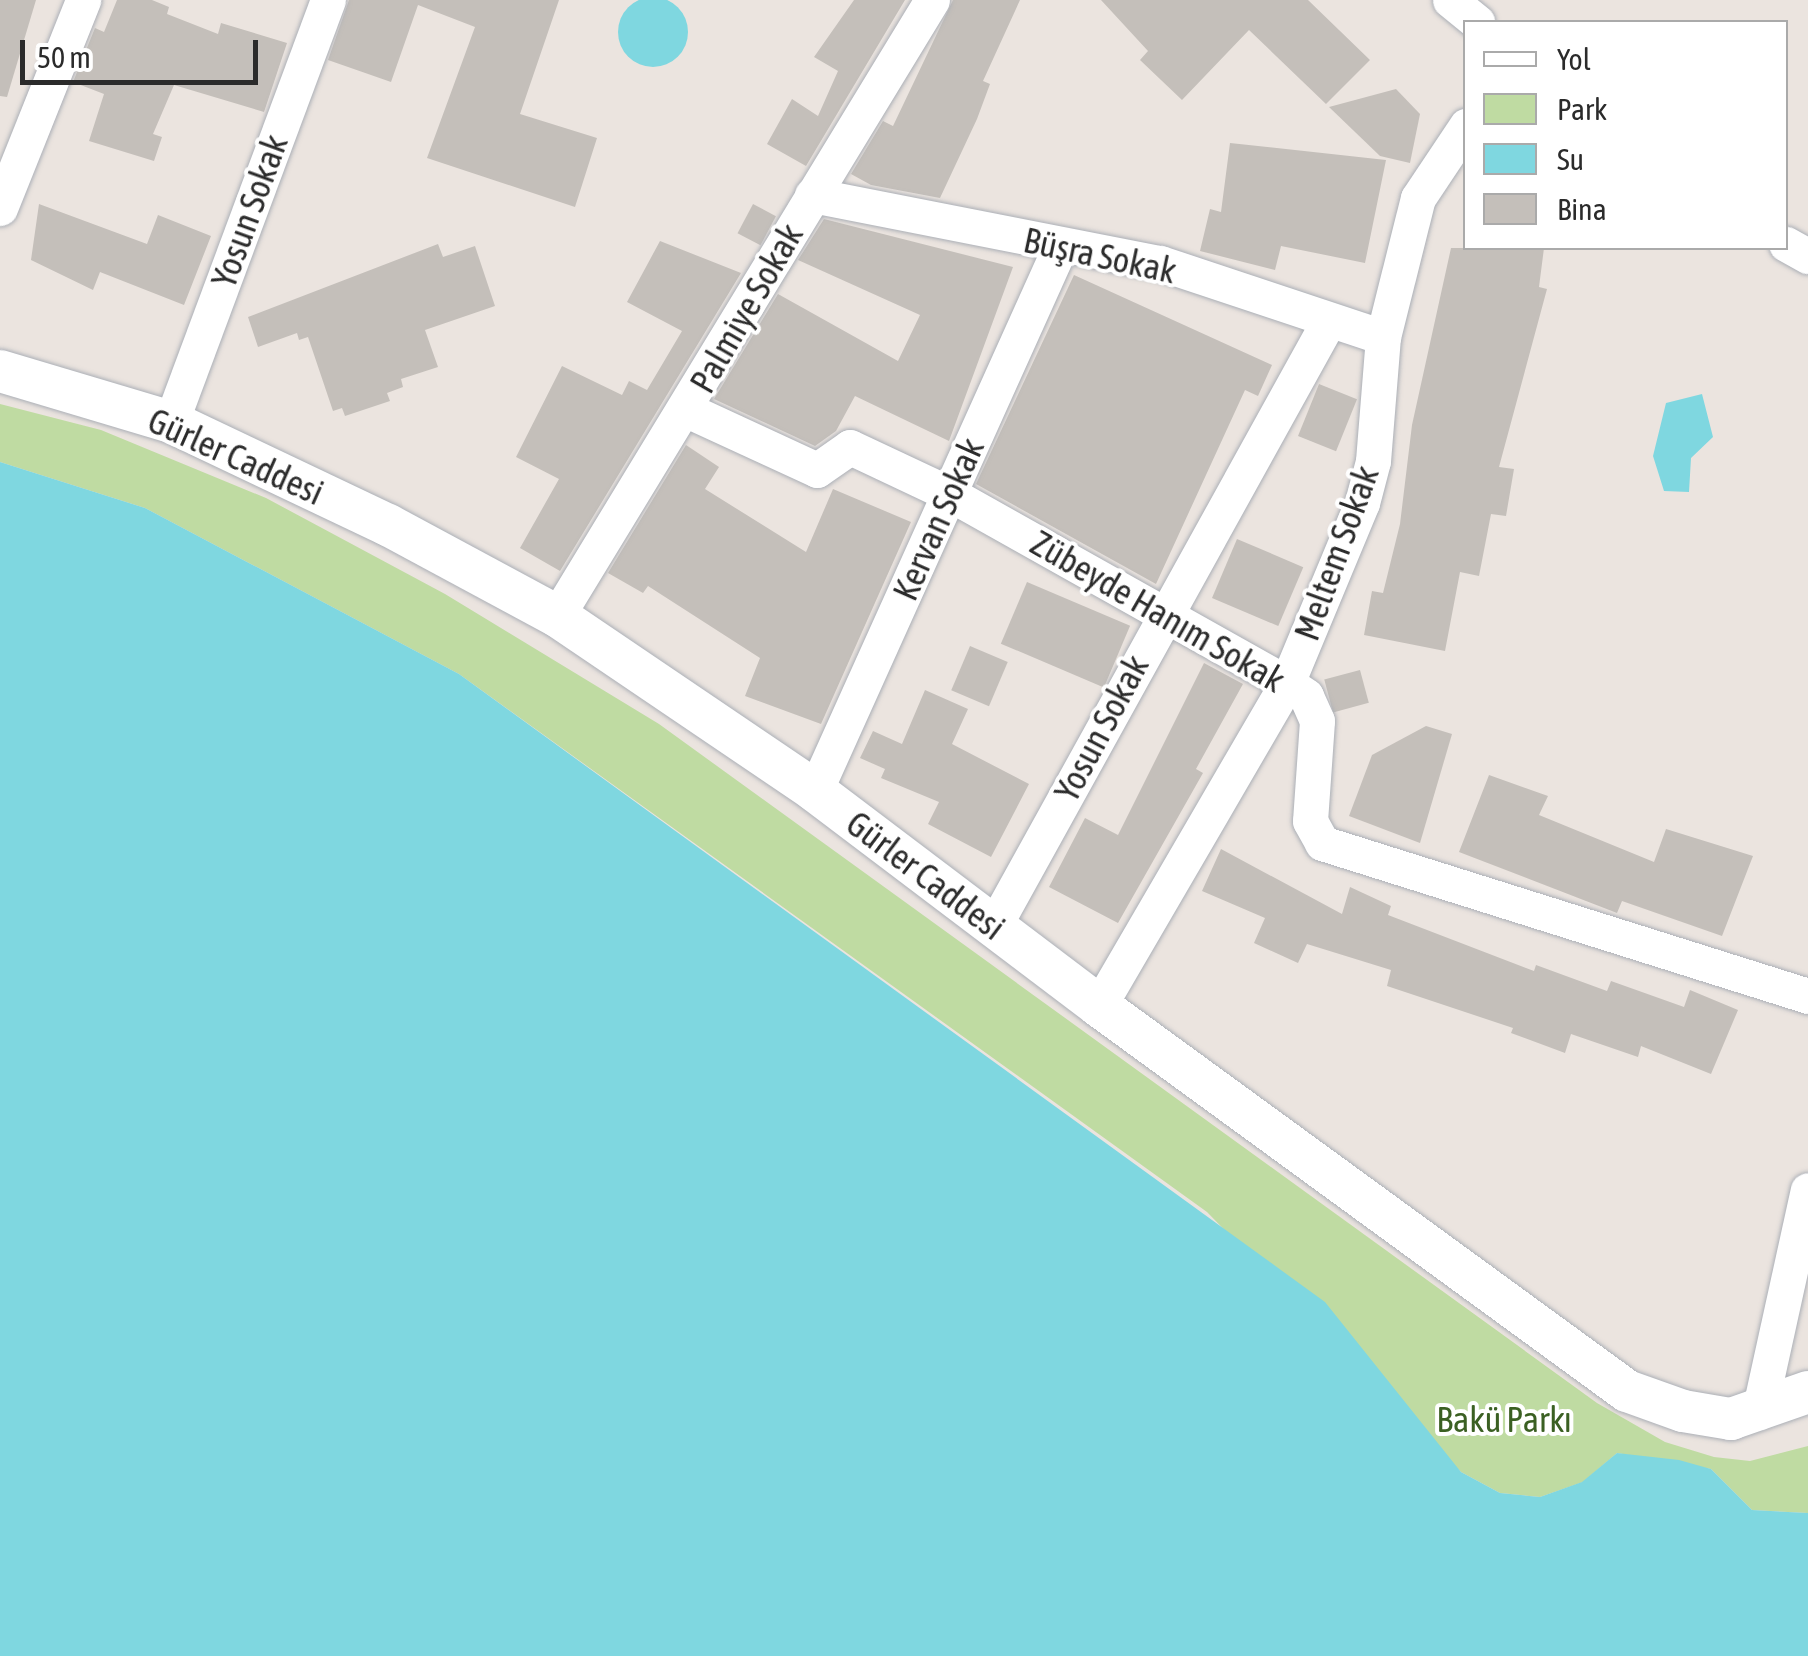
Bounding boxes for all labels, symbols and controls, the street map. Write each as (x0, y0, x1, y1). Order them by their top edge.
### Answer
scale bar (25, 20, 262, 82)
legend (1463, 20, 1788, 250)
text: 50 m (37, 40, 91, 74)
text: Yol (1557, 42, 1591, 76)
text: Park (1557, 92, 1607, 126)
street label: Yosun Sokak (202, 129, 296, 293)
text: Su (1557, 142, 1584, 176)
text: Bina (1557, 192, 1607, 226)
street label: Palmiye Sokak (681, 216, 811, 400)
street label: Büşra Sokak (1020, 218, 1180, 292)
street label: Gürler Caddesi (142, 399, 330, 513)
street label: Kervan Sokak (884, 431, 992, 607)
street label: Meltem Sokak (1285, 460, 1387, 646)
street label: Zübeyde Hanım Sokak (1024, 521, 1292, 701)
street label: Yosun Sokak (1045, 648, 1157, 808)
street label: Gürler Caddesi (839, 802, 1013, 948)
park label: Bakü Parkı (1436, 1398, 1572, 1440)

